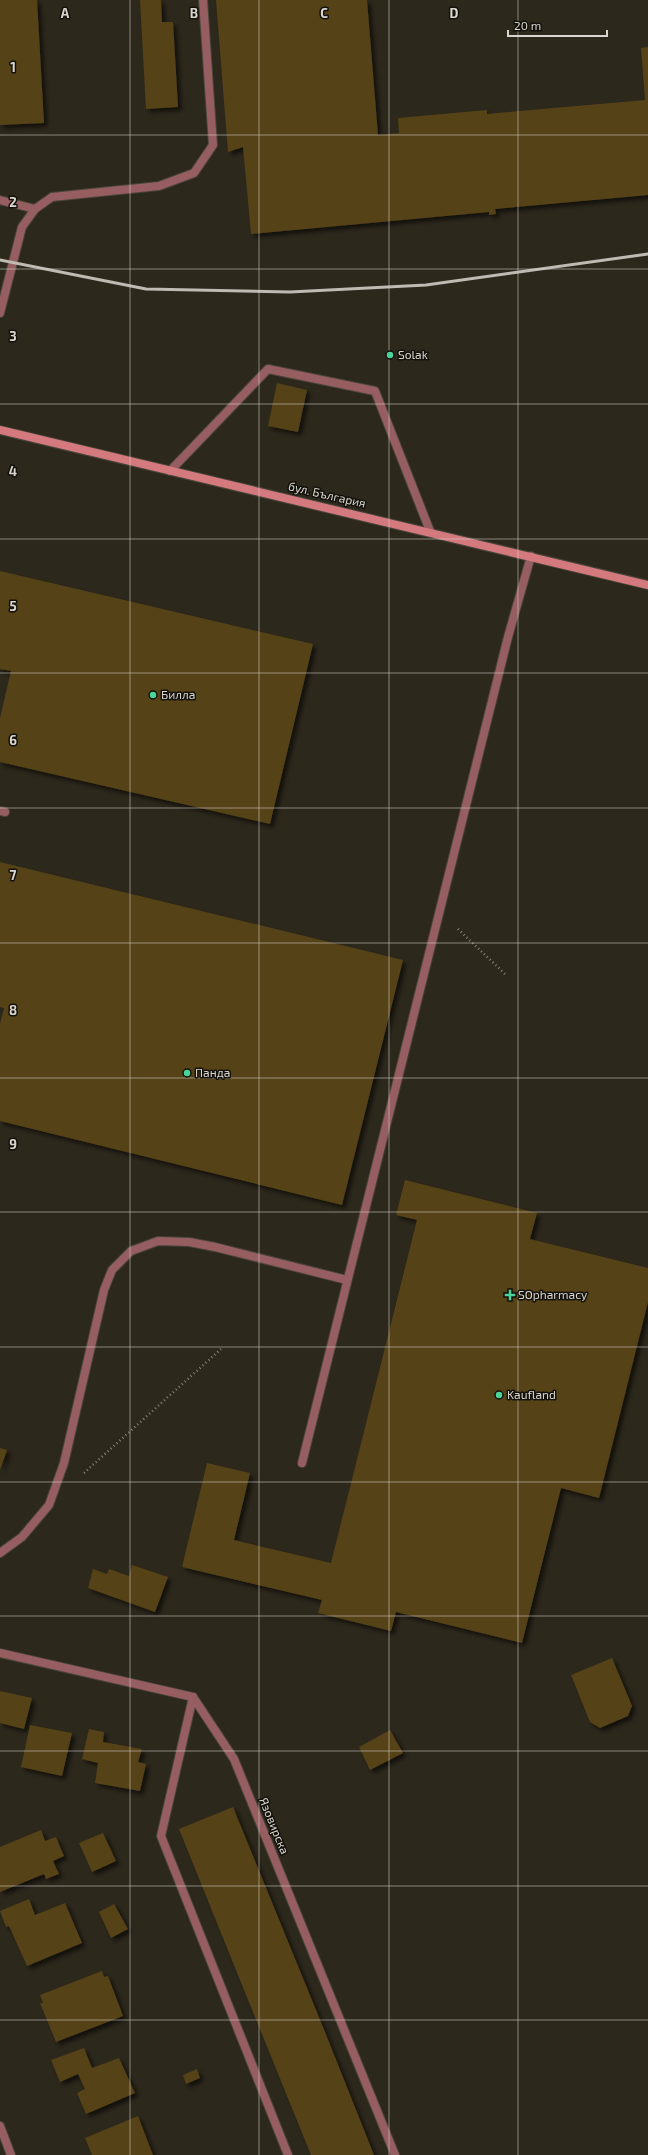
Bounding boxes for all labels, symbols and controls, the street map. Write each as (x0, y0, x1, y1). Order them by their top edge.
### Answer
text: A (61, 5, 70, 21)
text: B (190, 5, 198, 21)
text: C (320, 5, 328, 21)
text: D (450, 5, 459, 21)
scale bar (508, 12, 607, 38)
text: 20 m (514, 18, 541, 32)
text: 1 (10, 59, 16, 75)
text: 2 (9, 194, 17, 210)
text: 3 (9, 328, 17, 344)
place label: Solak (398, 347, 428, 361)
marker: Solak (385, 350, 395, 360)
text: 4 (9, 463, 17, 479)
street label: бул. България (287, 478, 367, 511)
text: 5 (9, 598, 17, 614)
place label: Билла (161, 687, 195, 701)
marker: Билла (148, 690, 158, 700)
text: 6 (9, 732, 17, 748)
text: 7 (10, 867, 17, 883)
text: 8 (9, 1002, 17, 1018)
place label: Панда (195, 1065, 230, 1079)
marker: Панда (182, 1068, 192, 1078)
text: 9 (9, 1136, 17, 1152)
place label: SOpharmacy (518, 1287, 588, 1301)
marker: SOpharmacy (505, 1290, 515, 1300)
place label: Kaufland (507, 1387, 556, 1401)
marker: Kaufland (494, 1390, 504, 1400)
street label: Язовирска (257, 1795, 293, 1856)

